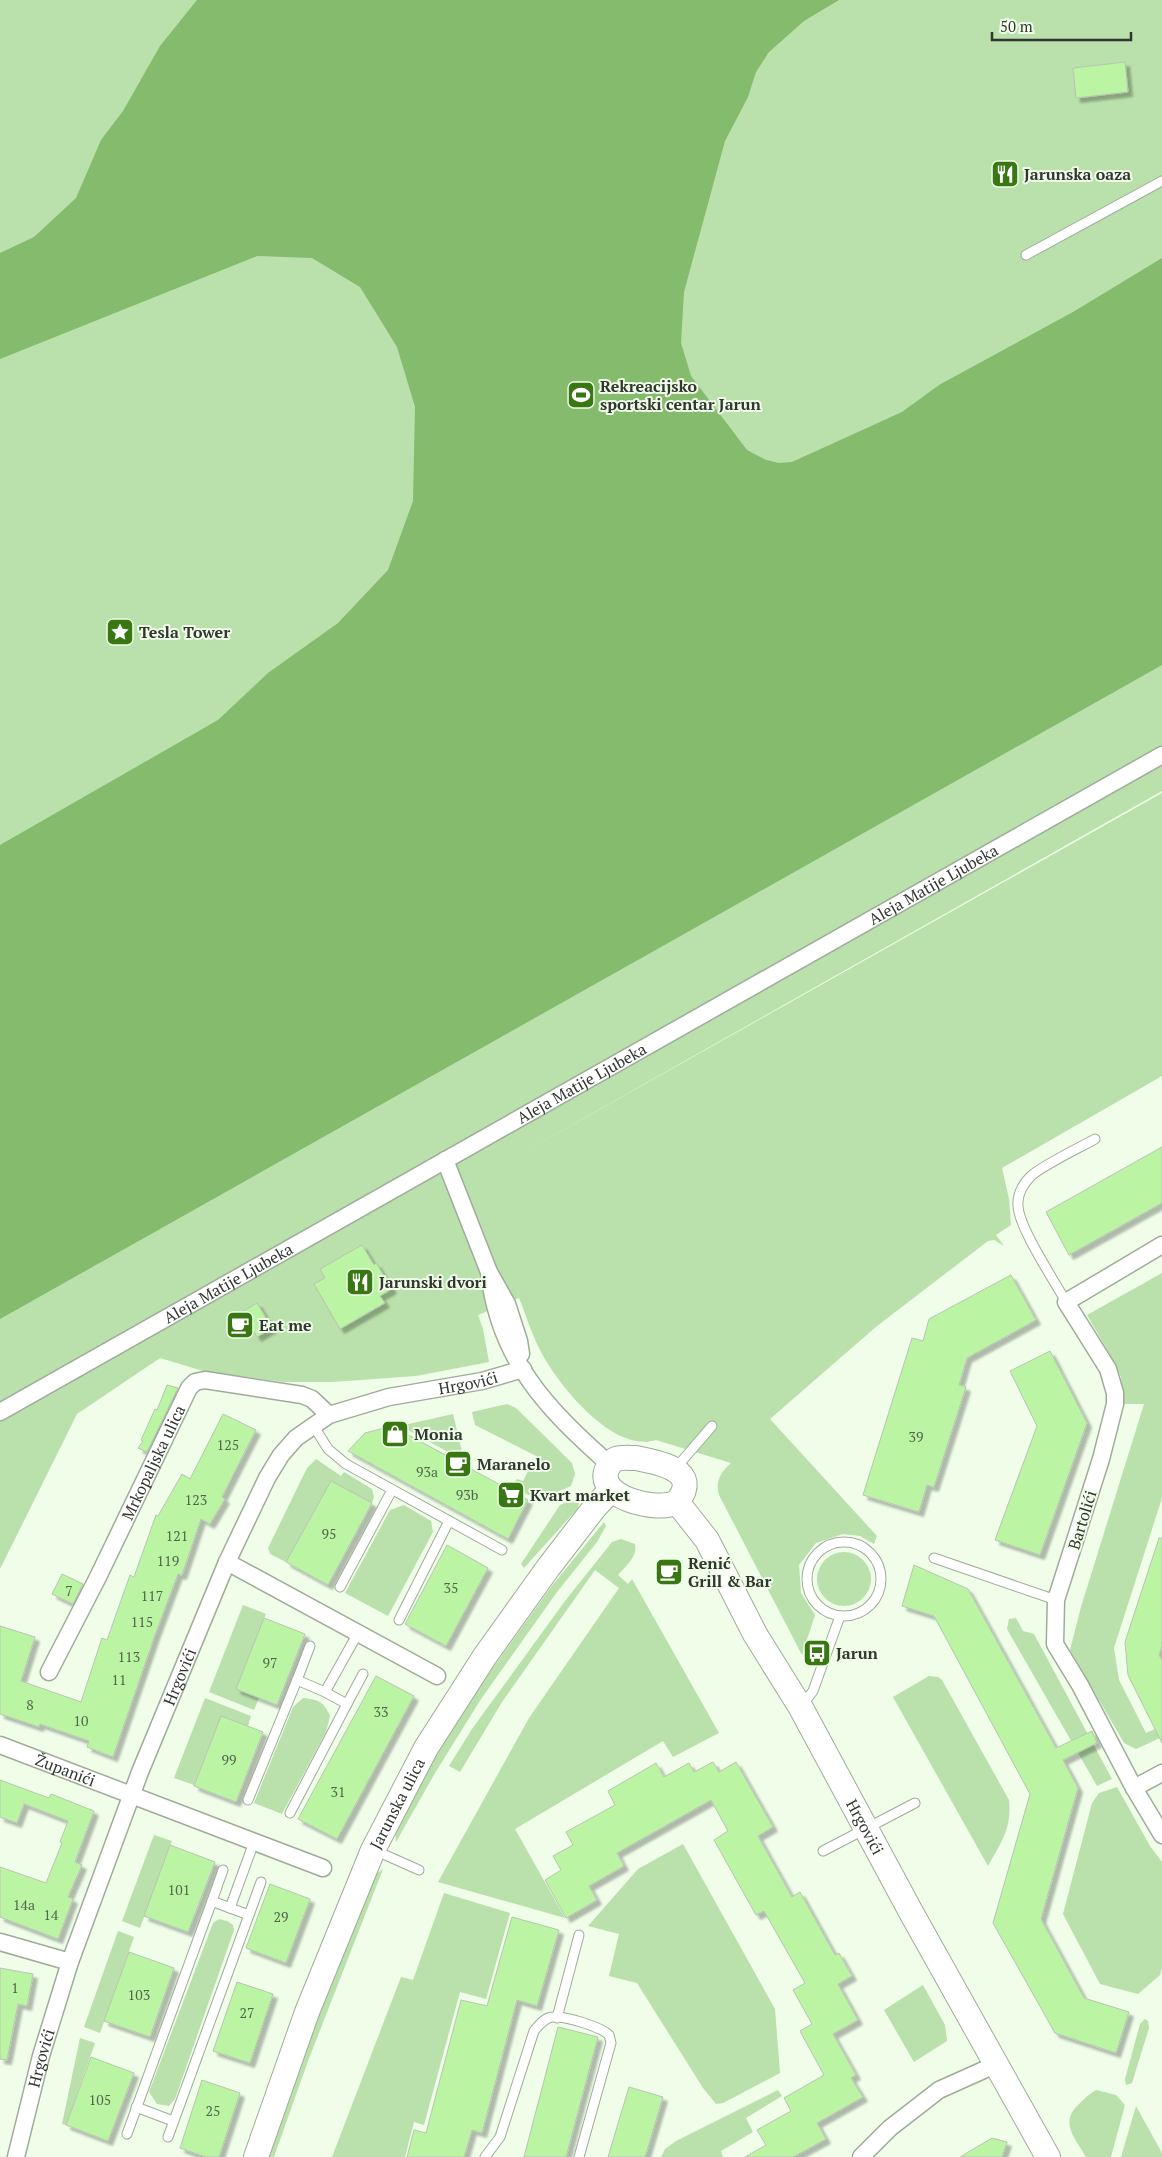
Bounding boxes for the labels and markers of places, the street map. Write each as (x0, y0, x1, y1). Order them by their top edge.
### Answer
restaurant icon: Jarunska oaza (990, 159, 1020, 189)
place label: Jarunska oaza (1024, 163, 1131, 185)
place label: Rekreacijsko sportski centar Jarun (600, 375, 761, 415)
sports icon: Rekreacijsko sportski centar Jarun (566, 380, 596, 410)
place icon: Tesla Tower (105, 617, 135, 647)
place label: Tesla Tower (139, 621, 230, 643)
restaurant icon: Jarunski dvori (345, 1267, 375, 1297)
place label: Jarunski dvori (379, 1271, 487, 1293)
cafe icon: Eat me (225, 1310, 255, 1340)
place label: Eat me (259, 1314, 312, 1336)
shop icon: Monia (380, 1419, 410, 1449)
place label: Monia (414, 1423, 463, 1445)
cafe icon: Maranelo (443, 1449, 473, 1479)
place label: Maranelo (477, 1453, 551, 1475)
supermarket icon: Kvart market (496, 1480, 526, 1510)
place label: Kvart market (530, 1484, 631, 1506)
place label: Renić Grill & Bar (688, 1552, 771, 1592)
cafe icon: Renić Grill & Bar (654, 1557, 684, 1587)
bus stop icon: Jarun (802, 1638, 832, 1668)
place label: Jarun (836, 1642, 879, 1664)

